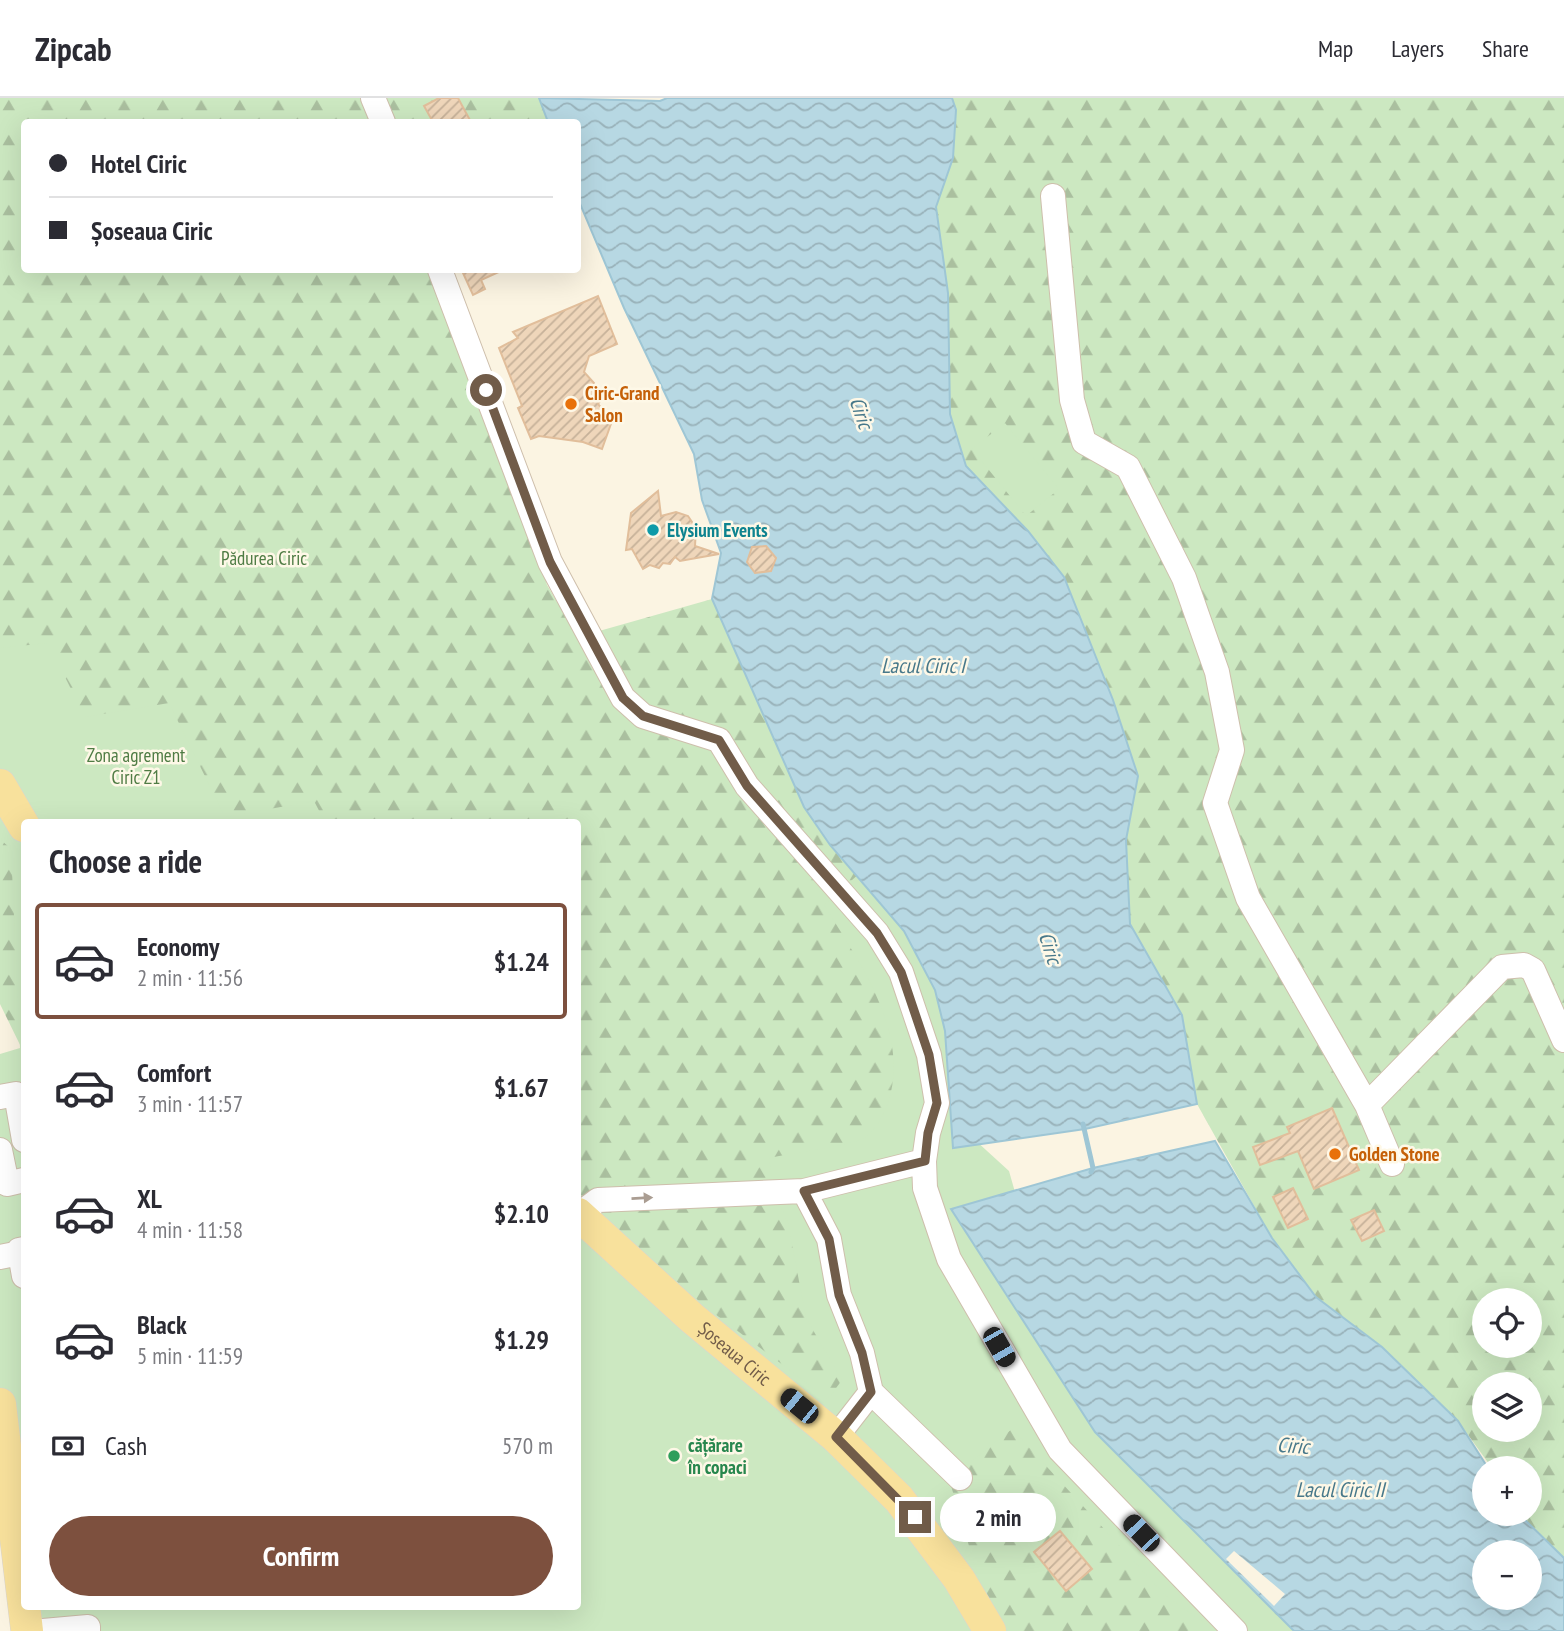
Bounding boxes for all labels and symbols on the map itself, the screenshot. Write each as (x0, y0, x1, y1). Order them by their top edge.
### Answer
route start (470, 374, 502, 406)
place label: Ciric-Grand Salon (585, 381, 660, 427)
water label: Ciric (844, 393, 880, 435)
marker: Ciric-Grand Salon (563, 396, 579, 412)
place label: Elysium Events (667, 518, 768, 542)
marker: Elysium Events (645, 522, 661, 538)
park label: Pădurea Ciric (221, 546, 307, 570)
water label: Lacul Ciric I (881, 652, 967, 679)
park label: Zona agrement Ciric Z1 (87, 743, 186, 789)
water label: Ciric (1033, 928, 1069, 970)
place label: Golden Stone (1349, 1142, 1440, 1166)
marker: Golden Stone (1327, 1146, 1343, 1162)
one-way arrow (631, 1193, 653, 1204)
street label: Șoseaua Ciric (694, 1316, 776, 1391)
car (980, 1324, 1019, 1370)
car (777, 1385, 822, 1427)
water label: Ciric (1276, 1431, 1312, 1460)
place label: cățărare în copaci (687, 1433, 747, 1479)
marker: cățărare în copaci (666, 1448, 682, 1464)
water label: Lacul Ciric II (1296, 1476, 1386, 1503)
callout: 2 min (940, 1492, 1055, 1542)
route end (899, 1501, 931, 1533)
car (1119, 1511, 1164, 1555)

